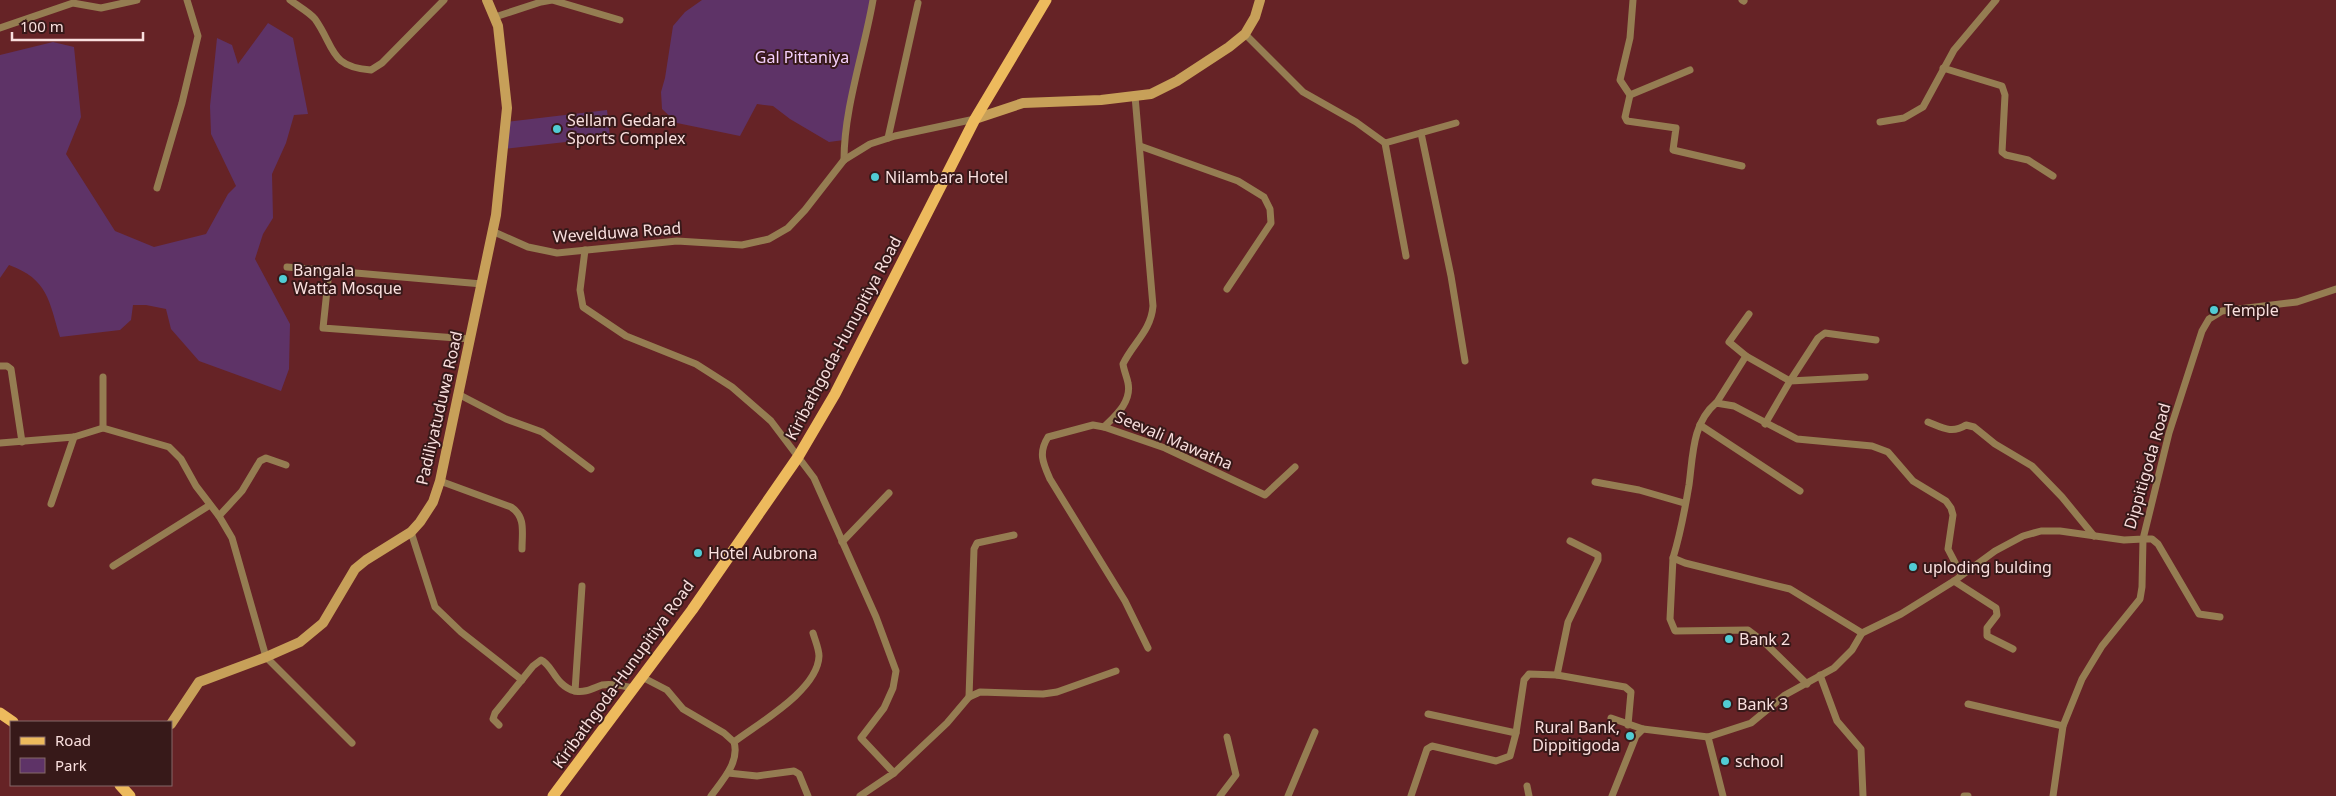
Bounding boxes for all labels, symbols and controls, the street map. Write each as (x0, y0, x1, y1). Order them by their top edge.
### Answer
scale bar (12, 10, 144, 42)
text: 100 m (20, 16, 64, 36)
park label: Gal Pittaniya (755, 46, 849, 68)
place label: Sellam Gedara Sports Complex (567, 109, 686, 149)
marker: Sellam Gedara Sports Complex (551, 123, 563, 135)
place label: Nilambara Hotel (885, 166, 1008, 188)
marker: Nilambara Hotel (869, 171, 881, 183)
street label: Wevelduwa Road (552, 217, 682, 247)
street label: Kiribathgoda-Hunupitiya Road (780, 232, 906, 444)
place label: Bangala Watta Mosque (293, 259, 402, 299)
marker: Bangala Watta Mosque (277, 273, 289, 285)
place label: Temple (2224, 299, 2279, 321)
marker: Temple (2208, 304, 2220, 316)
street label: Padiliyatuduwa Road (411, 329, 467, 487)
street label: Dippitigoda Road (2118, 400, 2176, 532)
street label: Seevali Mawatha (1112, 405, 1236, 475)
place label: Hotel Aubrona (708, 542, 817, 564)
marker: Hotel Aubrona (692, 547, 704, 559)
place label: uploding bulding (1923, 556, 2052, 578)
marker: uploding bulding (1907, 561, 1919, 573)
street label: Kiribathgoda-Hunupitiya Road (547, 575, 699, 773)
place label: Bank 2 (1739, 628, 1790, 650)
marker: Bank 2 (1723, 633, 1735, 645)
place label: Bank 3 (1737, 693, 1788, 715)
marker: Bank 3 (1721, 698, 1733, 710)
place label: Rural Bank, Dippitigoda (1532, 716, 1620, 756)
legend (10, 721, 172, 786)
text: Road (55, 730, 91, 750)
marker: Rural Bank, Dippitigoda (1624, 730, 1636, 742)
place label: school (1735, 750, 1784, 772)
text: Park (55, 755, 87, 775)
marker: school (1719, 755, 1731, 767)

